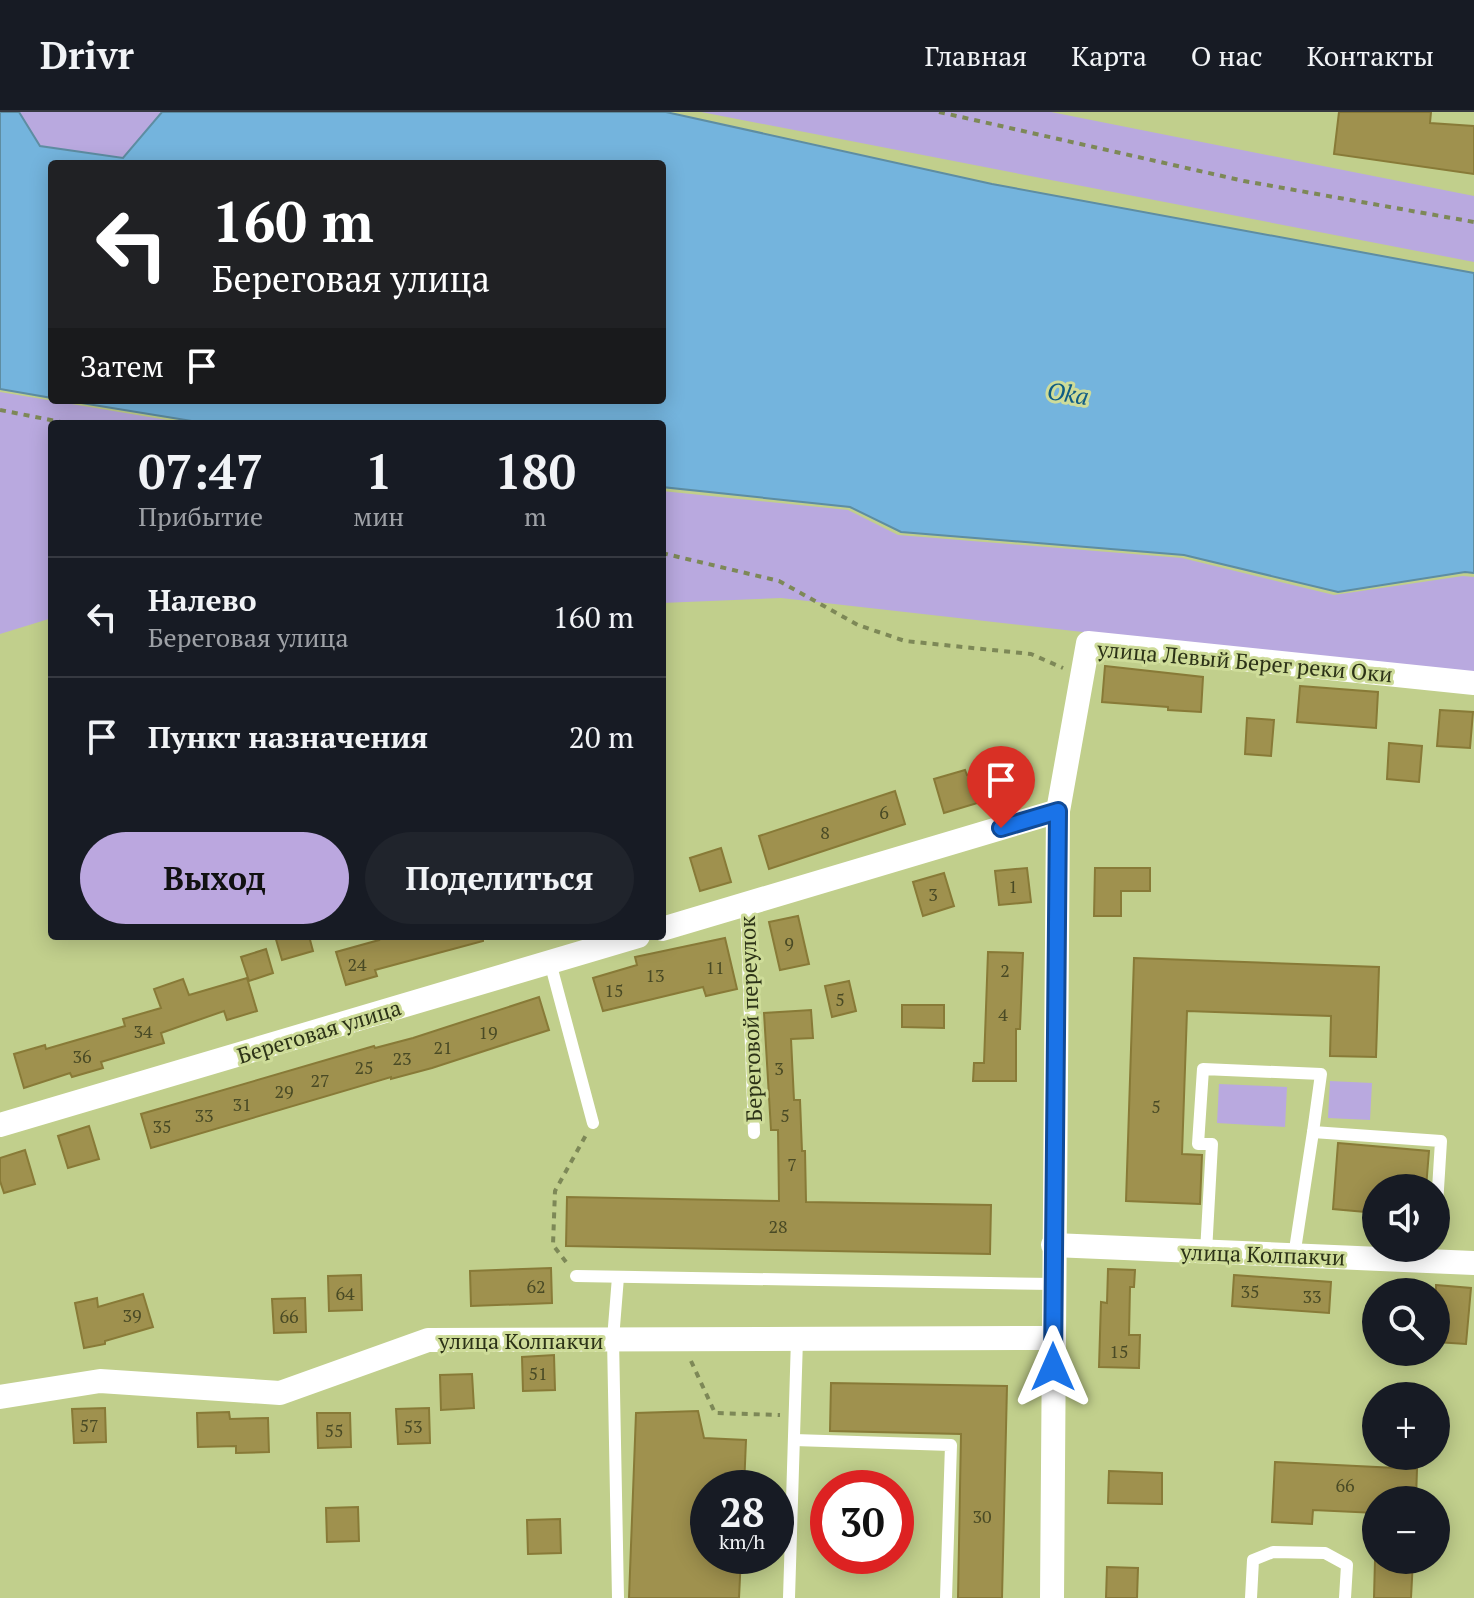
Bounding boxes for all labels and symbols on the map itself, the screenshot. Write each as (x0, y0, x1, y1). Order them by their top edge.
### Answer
water label: Oka (1045, 374, 1091, 412)
street label: улица Левый Берег реки Оки (1095, 634, 1394, 688)
pin (967, 746, 1035, 828)
house number: 6 (879, 800, 889, 824)
house number: 8 (820, 820, 830, 844)
house number: 1 (1008, 874, 1018, 898)
house number: 3 (928, 882, 938, 906)
street label: Береговой переулок (732, 915, 768, 1123)
house number: 9 (784, 931, 794, 955)
house number: 24 (347, 952, 367, 976)
house number: 11 (705, 955, 725, 979)
house number: 2 (1000, 958, 1010, 982)
house number: 13 (645, 963, 665, 987)
house number: 15 (604, 978, 624, 1002)
house number: 5 (835, 987, 845, 1011)
street label: Береговая улица (234, 992, 404, 1070)
house number: 4 (998, 1002, 1008, 1026)
house number: 34 (133, 1019, 153, 1043)
house number: 19 (478, 1020, 498, 1044)
house number: 21 (433, 1035, 453, 1059)
house number: 36 (72, 1044, 92, 1068)
house number: 23 (392, 1046, 412, 1070)
house number: 25 (354, 1055, 374, 1079)
house number: 3 (774, 1056, 784, 1080)
house number: 27 (310, 1068, 330, 1092)
house number: 29 (274, 1079, 294, 1103)
house number: 31 (232, 1092, 252, 1116)
house number: 5 (1151, 1094, 1161, 1118)
house number: 33 (194, 1103, 214, 1127)
house number: 5 (780, 1103, 790, 1127)
house number: 35 (152, 1114, 172, 1138)
house number: 7 (787, 1152, 797, 1176)
house number: 28 (768, 1214, 788, 1238)
street label: улица Колпакчи (1179, 1237, 1346, 1271)
house number: 62 (526, 1274, 546, 1298)
house number: 35 (1240, 1279, 1260, 1303)
house number: 64 (335, 1281, 355, 1305)
house number: 33 (1302, 1284, 1322, 1308)
house number: 39 (122, 1303, 142, 1327)
house number: 66 (279, 1304, 299, 1328)
position arrow (1011, 1325, 1095, 1409)
street label: улица Колпакчи (438, 1326, 603, 1355)
house number: 15 (1109, 1339, 1129, 1363)
house number: 51 (528, 1361, 548, 1385)
house number: 57 (79, 1413, 99, 1437)
house number: 53 (403, 1414, 423, 1438)
house number: 55 (324, 1418, 344, 1442)
speed limit sign: 30 (810, 1470, 914, 1574)
house number: 66 (1335, 1473, 1355, 1497)
house number: 30 (972, 1504, 992, 1528)

